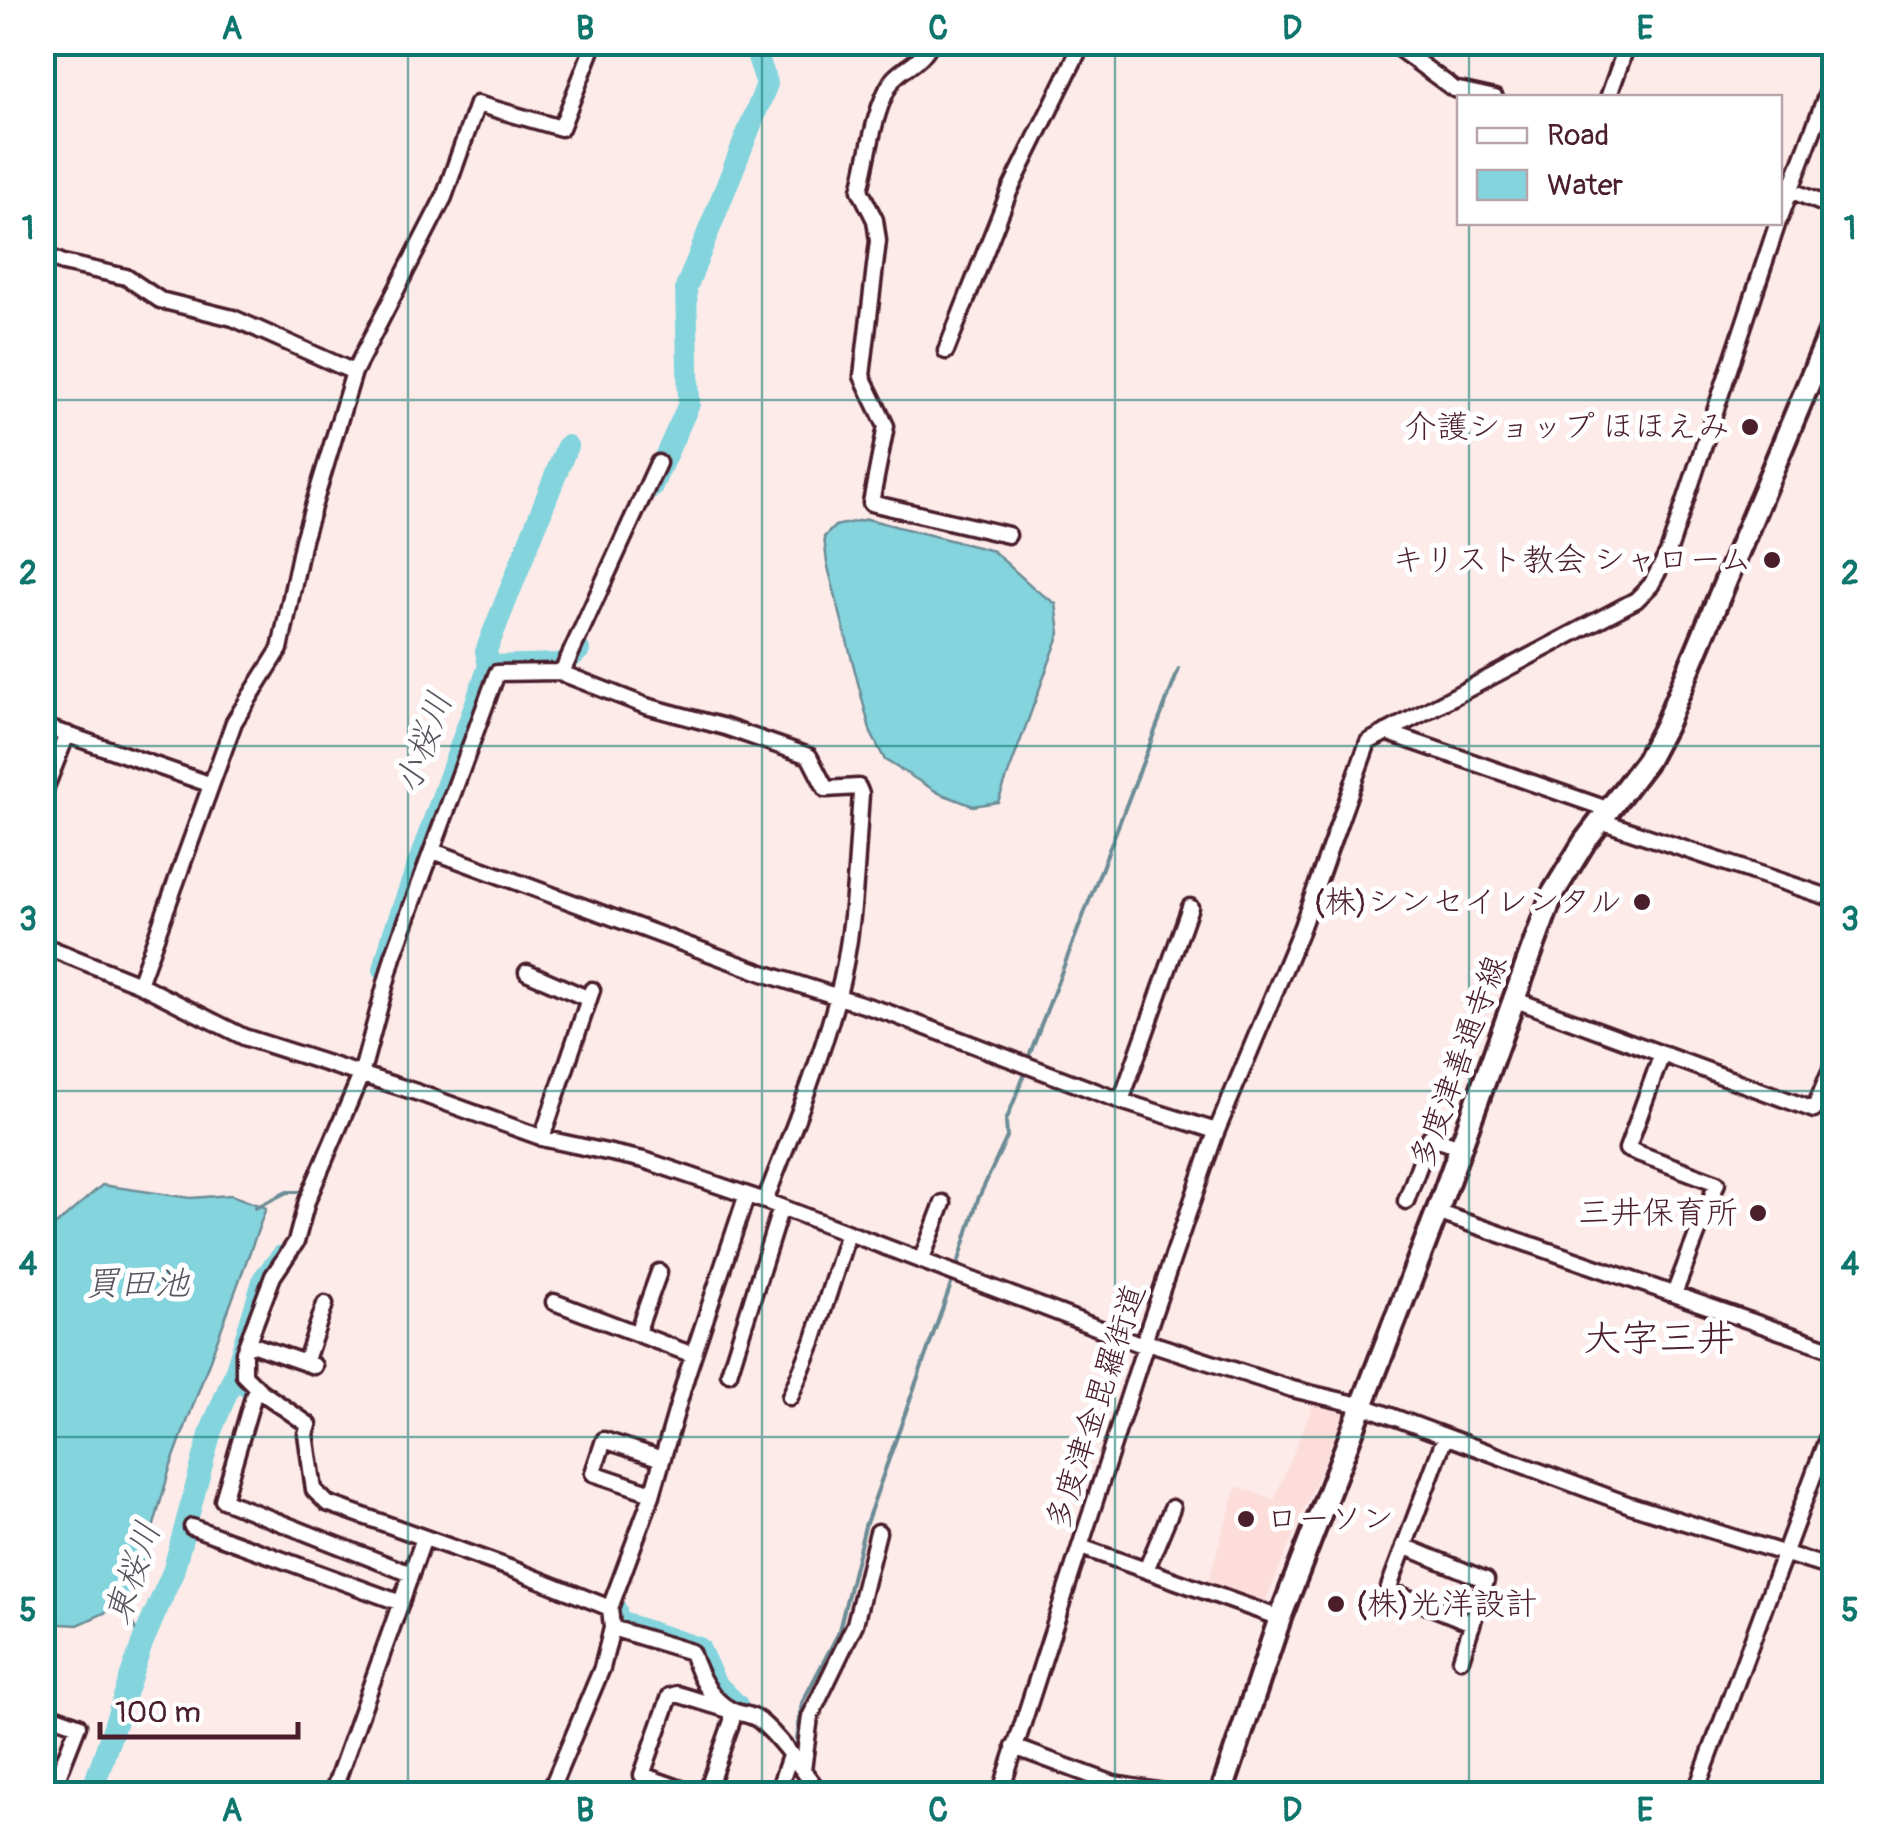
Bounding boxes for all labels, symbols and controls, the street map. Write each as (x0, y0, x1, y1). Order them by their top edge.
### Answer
text: A (222, 9, 243, 49)
text: B (576, 9, 594, 49)
text: C (928, 9, 948, 49)
text: D (1282, 9, 1302, 49)
text: E (1637, 9, 1654, 49)
legend (1457, 95, 1782, 225)
text: Road (1547, 117, 1609, 154)
text: Water (1547, 167, 1624, 204)
text: 1 (22, 209, 34, 249)
text: 1 (1844, 209, 1856, 249)
place label: 介護ショップ ほほえみ (1404, 407, 1730, 447)
marker: 介護ショップ ほほえみ (1739, 416, 1761, 438)
place label: キリスト教会 シャローム (1392, 540, 1752, 580)
marker: キリスト教会 シャローム (1761, 549, 1783, 571)
text: 2 (19, 554, 37, 594)
text: 2 (1841, 554, 1859, 594)
water label: 小桜川 (385, 686, 463, 800)
place label: (株)シンセイレンタル (1314, 882, 1622, 922)
marker: (株)シンセイレンタル (1631, 891, 1653, 913)
text: 3 (19, 900, 37, 940)
text: 3 (1841, 900, 1859, 940)
street label: 多度津善通寺線 (1402, 950, 1516, 1174)
place label: 三井保育所 (1578, 1193, 1738, 1233)
marker: 三井保育所 (1747, 1202, 1769, 1224)
text: 4 (19, 1245, 38, 1285)
text: 4 (1841, 1245, 1860, 1285)
water label: 買田池 (84, 1262, 190, 1306)
street label: 多度津金毘羅街道 (1037, 1279, 1155, 1535)
district label: 大字三井 (1583, 1315, 1735, 1363)
place label: ローソン (1266, 1499, 1394, 1539)
marker: ローソン (1235, 1508, 1257, 1530)
water label: 東桜川 (95, 1516, 171, 1630)
place label: (株)光洋設計 (1356, 1584, 1537, 1624)
text: 5 (19, 1591, 37, 1631)
text: 5 (1841, 1591, 1859, 1631)
marker: (株)光洋設計 (1325, 1593, 1347, 1615)
scale bar (100, 1677, 298, 1739)
text: 100 m (115, 1694, 201, 1731)
text: A (222, 1791, 243, 1831)
text: B (576, 1791, 594, 1831)
text: C (928, 1791, 948, 1831)
text: D (1282, 1791, 1302, 1831)
text: E (1637, 1791, 1654, 1831)

